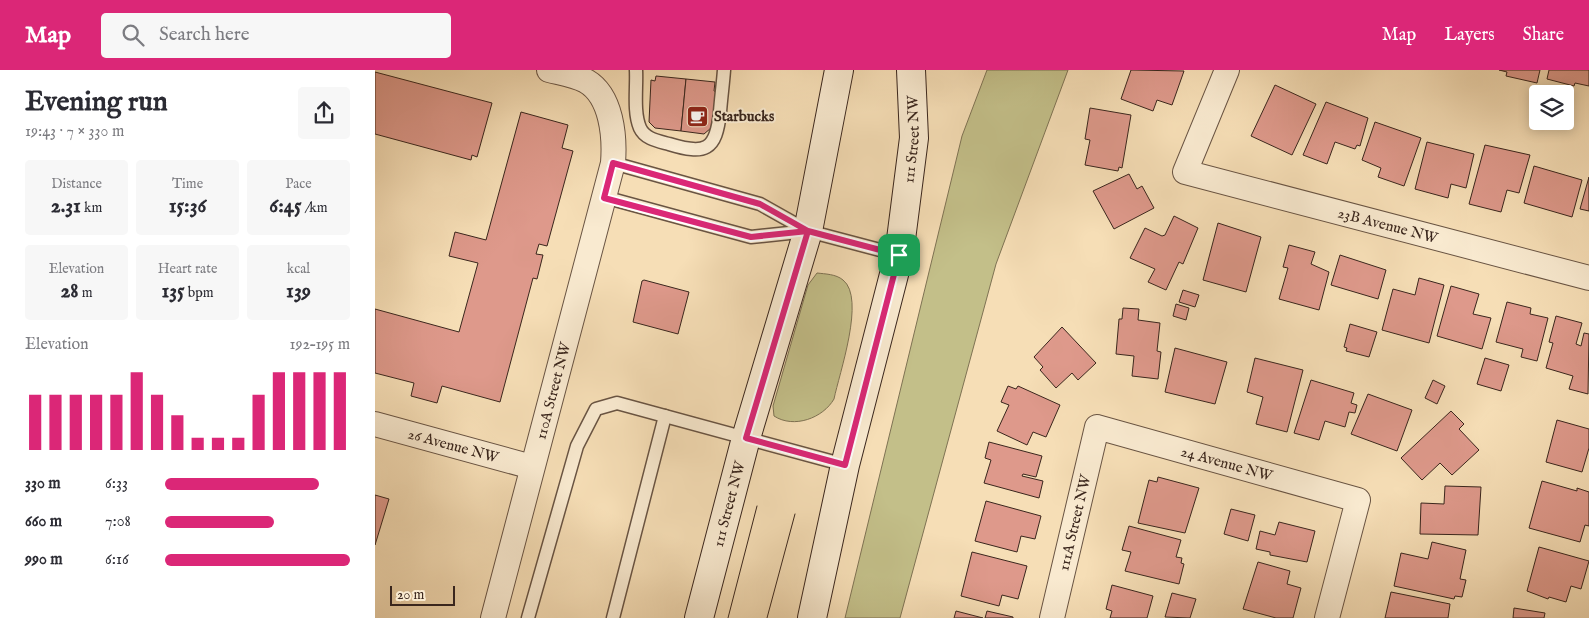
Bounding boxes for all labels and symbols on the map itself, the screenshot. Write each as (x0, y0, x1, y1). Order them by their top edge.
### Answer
street label: 111 Street NW (899, 94, 923, 184)
cafe icon: Starbucks (686, 104, 710, 128)
place label: Starbucks (714, 107, 775, 126)
street label: 23B Avenue NW (1336, 203, 1440, 248)
pin (878, 234, 920, 276)
street label: 110A Street NW (531, 339, 575, 441)
street label: 26 Avenue NW (406, 424, 501, 467)
street label: 24 Avenue NW (1179, 441, 1275, 485)
street label: 111 Street NW (709, 458, 749, 549)
street label: 111A Street NW (1054, 472, 1095, 573)
scale bar (390, 583, 455, 606)

